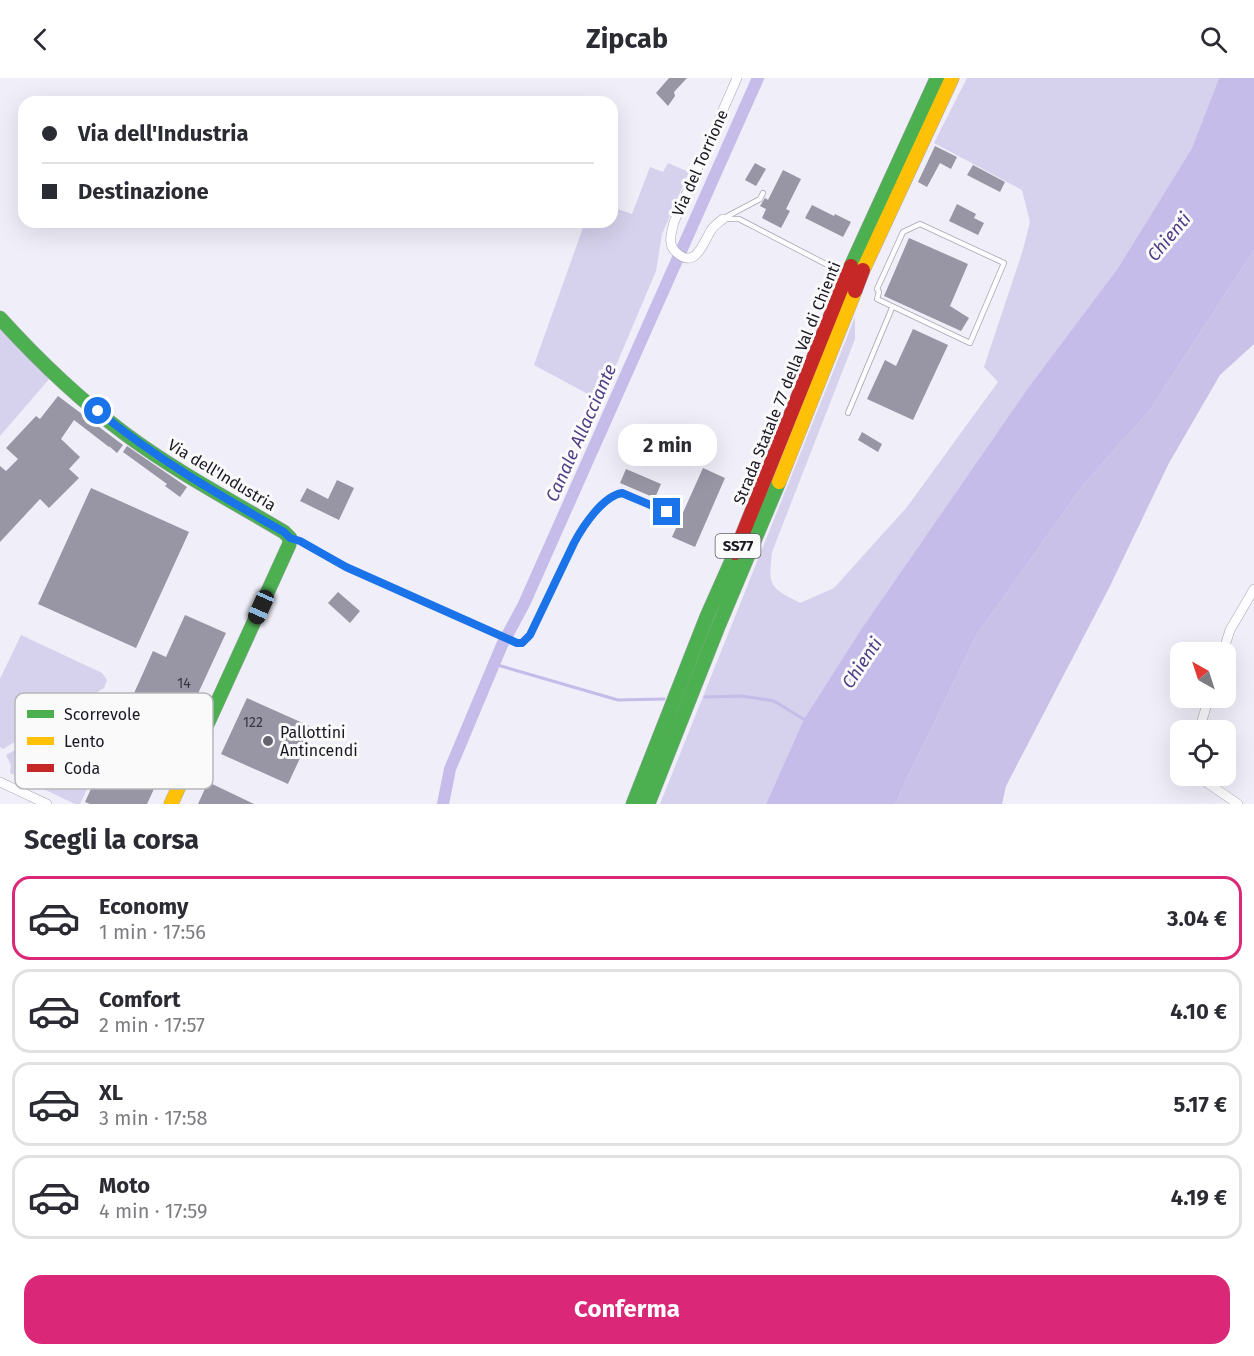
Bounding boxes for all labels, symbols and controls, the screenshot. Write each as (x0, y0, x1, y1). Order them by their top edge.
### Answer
icon: back (24, 23, 57, 56)
text: Zipcab (586, 23, 668, 55)
icon: search (1197, 23, 1230, 56)
street label: Via del Torrione (668, 107, 732, 219)
text: Via dell'Industria (78, 120, 248, 147)
text: Destinazione (78, 178, 209, 205)
water label: Chienti (1142, 208, 1196, 266)
street label: Strada Statale 77 della Val di Chienti (729, 259, 845, 507)
water label: Canale Allacciante (541, 361, 621, 505)
route start (84, 397, 111, 424)
callout: 2 min (618, 425, 716, 467)
text: 2 min (643, 433, 692, 457)
street label: Via dell'Industria (164, 435, 280, 515)
route end (653, 498, 680, 525)
road number: SS77 (716, 534, 760, 558)
car (245, 587, 277, 627)
water label: Chienti (837, 633, 887, 693)
north arrow (1170, 642, 1236, 708)
map controls (1170, 642, 1236, 786)
house number: 14 (177, 675, 191, 692)
legend (15, 693, 213, 789)
text: Scorrevole (64, 705, 140, 724)
house number: 122 (243, 714, 263, 731)
button: locate (1170, 720, 1236, 786)
place label: Pallottini Antincendi (280, 723, 358, 760)
text: Lento (64, 732, 105, 751)
marker: Pallottini Antincendi (261, 734, 275, 748)
text: Coda (64, 759, 100, 778)
text: Scegli la corsa (24, 824, 199, 856)
icon: car (27, 891, 81, 945)
text: Economy (99, 893, 188, 920)
text: 3.04 € (1167, 905, 1227, 932)
text: 1 min · 17:56 (99, 920, 206, 944)
icon: car (27, 984, 81, 1038)
text: Comfort (99, 986, 180, 1013)
text: 4.10 € (1170, 998, 1227, 1025)
text: 2 min · 17:57 (99, 1013, 205, 1037)
icon: car (27, 1077, 81, 1131)
text: XL (99, 1079, 123, 1106)
text: 5.17 € (1173, 1091, 1227, 1118)
text: 3 min · 17:58 (99, 1106, 208, 1130)
icon: car (27, 1170, 81, 1224)
text: Moto (99, 1172, 150, 1199)
text: 4.19 € (1171, 1184, 1227, 1211)
text: 4 min · 17:59 (99, 1199, 207, 1223)
button: Conferma (24, 1275, 1230, 1344)

